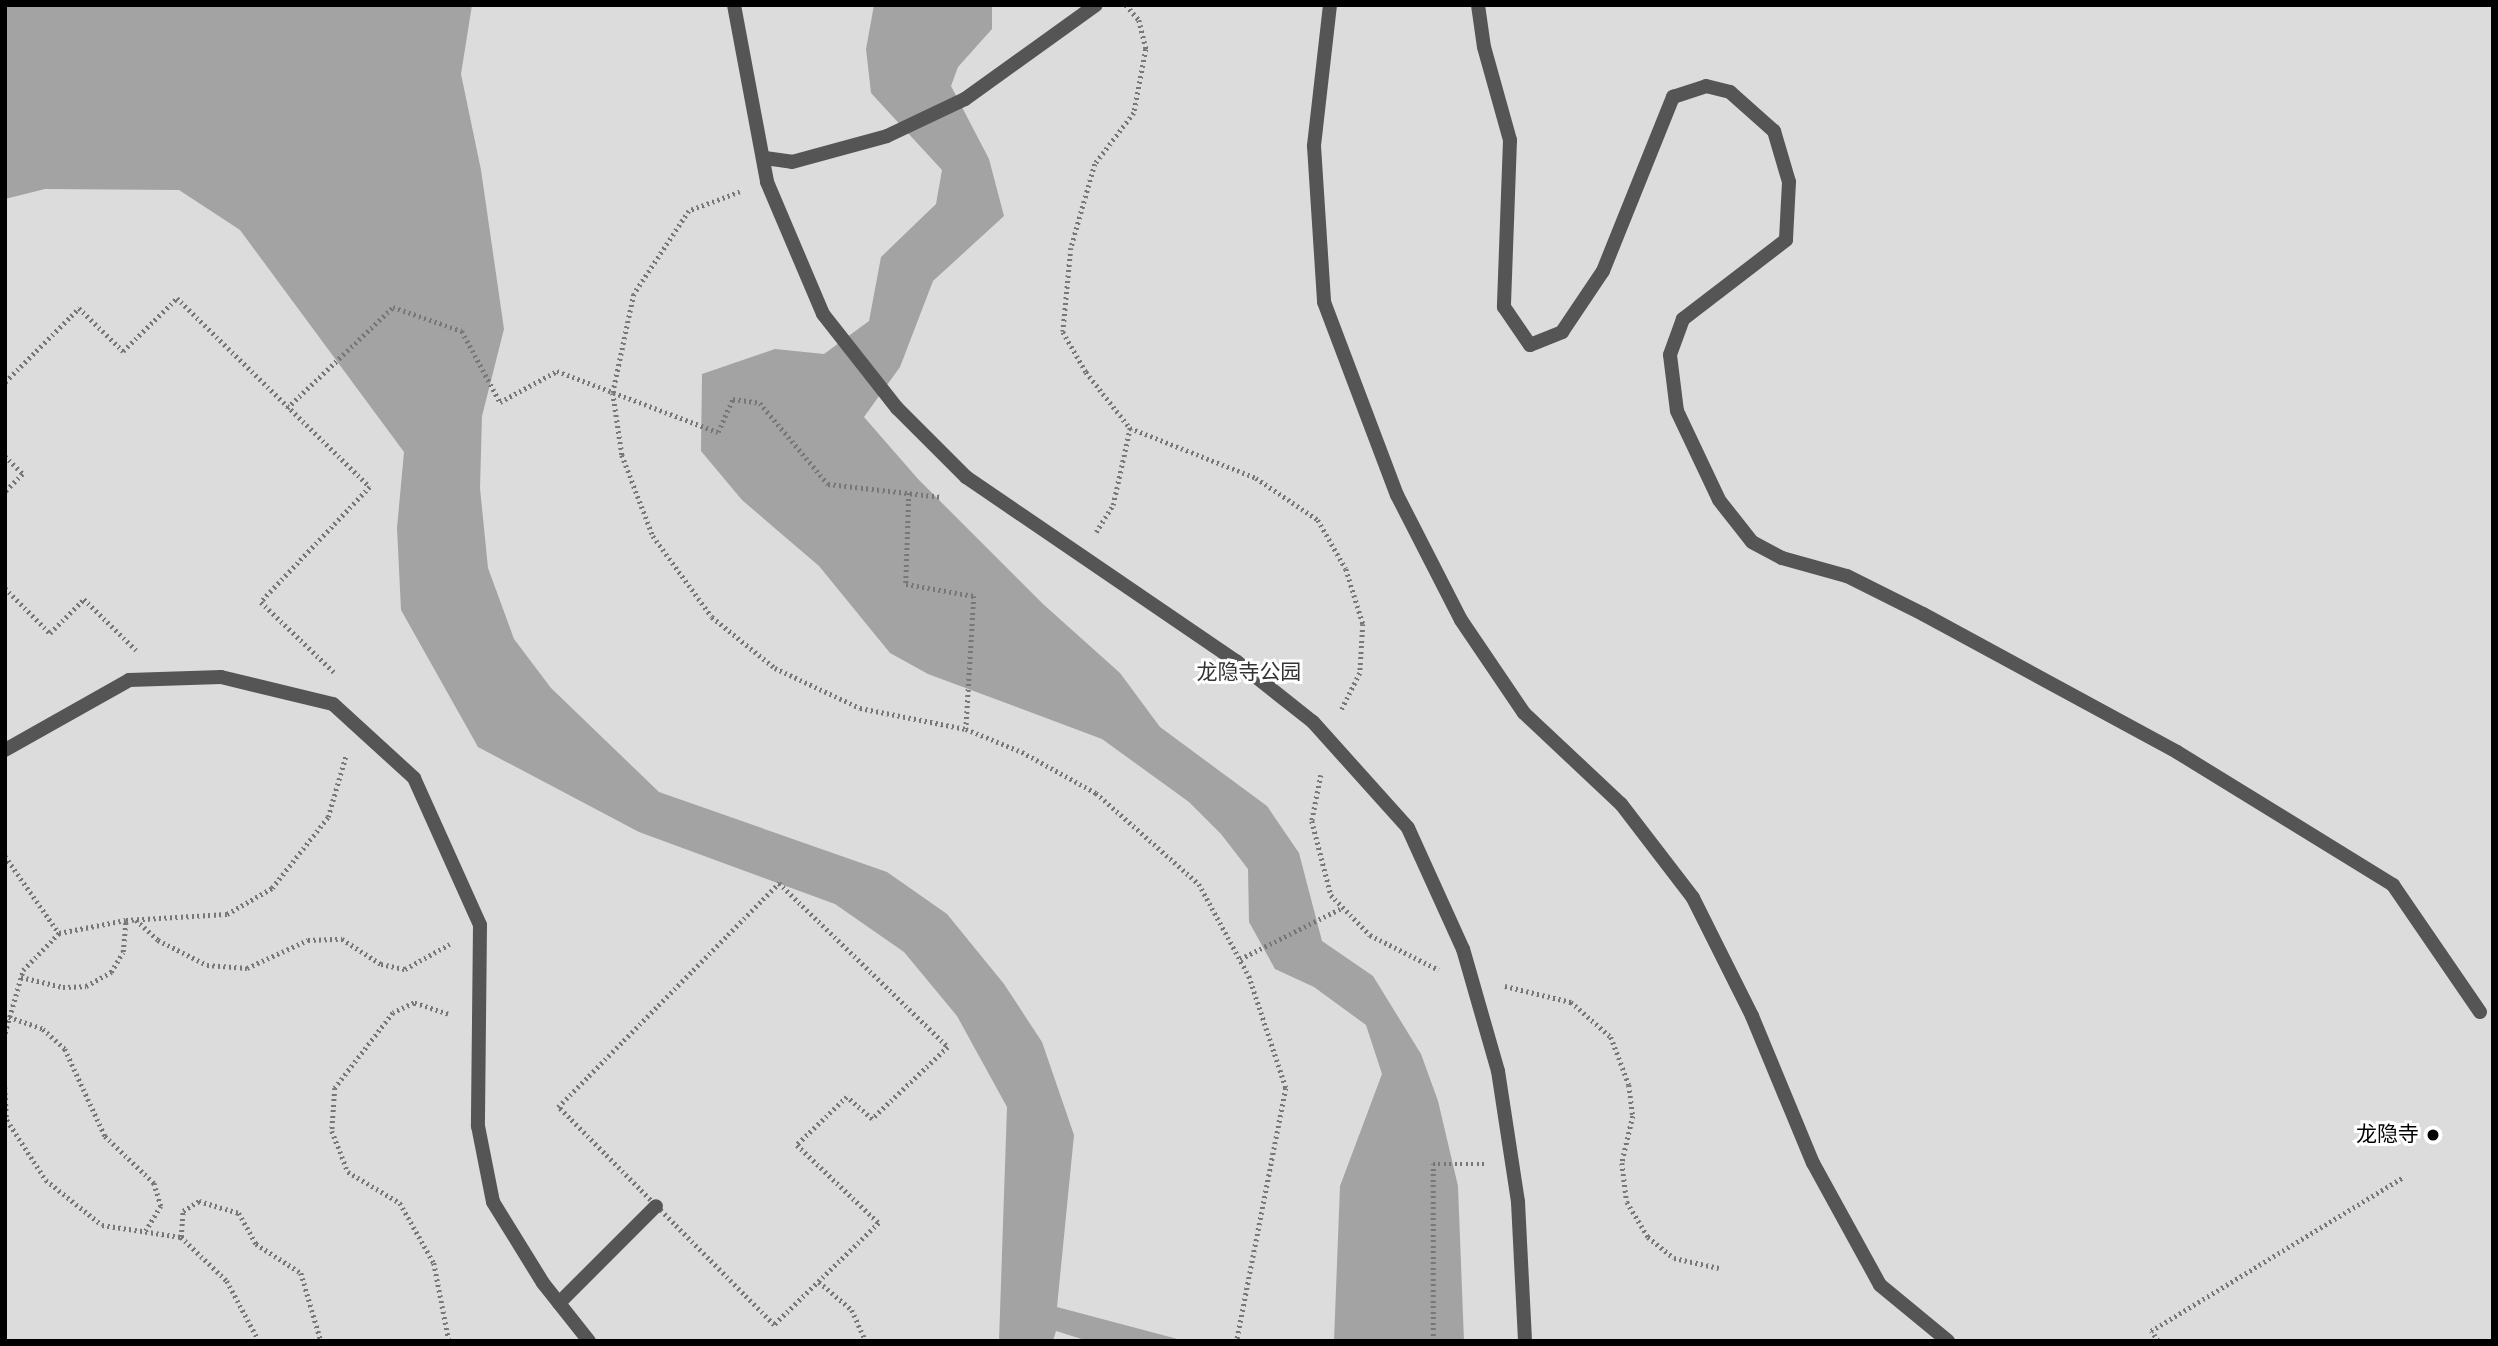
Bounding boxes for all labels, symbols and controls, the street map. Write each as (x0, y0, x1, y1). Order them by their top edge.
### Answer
park label: 龙隐寺公园 (1197, 660, 1301, 686)
place label: 龙隐寺 (2356, 1122, 2419, 1148)
marker: 龙隐寺 (2425, 1127, 2441, 1143)

